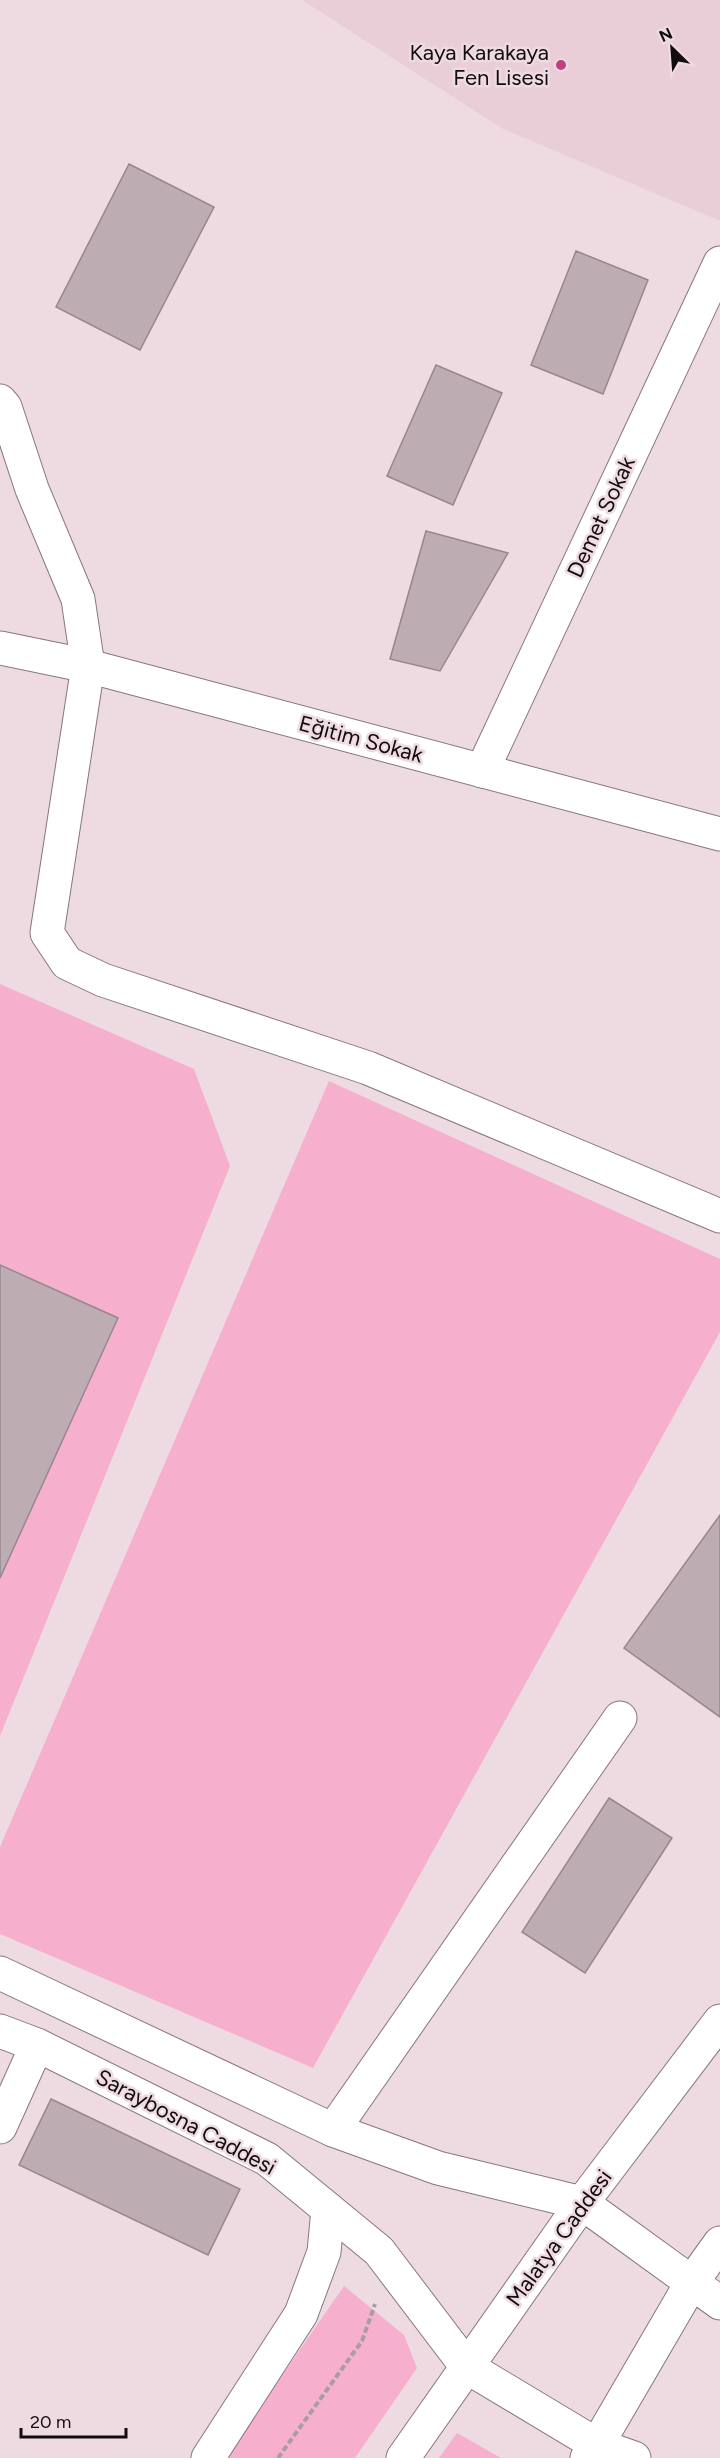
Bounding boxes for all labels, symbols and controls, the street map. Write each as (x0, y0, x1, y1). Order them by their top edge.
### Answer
north arrow (642, 18, 702, 78)
text: N (656, 24, 675, 46)
place label: Kaya Karakaya Fen Lisesi (410, 39, 549, 91)
marker: Kaya Karakaya Fen Lisesi (554, 58, 568, 72)
street label: Demet Sokak (561, 452, 641, 582)
street label: Eğitim Sokak (296, 709, 426, 769)
street label: Saraybosna Caddesi (91, 2063, 281, 2181)
street label: Malatya Caddesi (500, 2164, 618, 2312)
scale bar (21, 2401, 126, 2439)
text: 20 m (30, 2411, 71, 2433)

